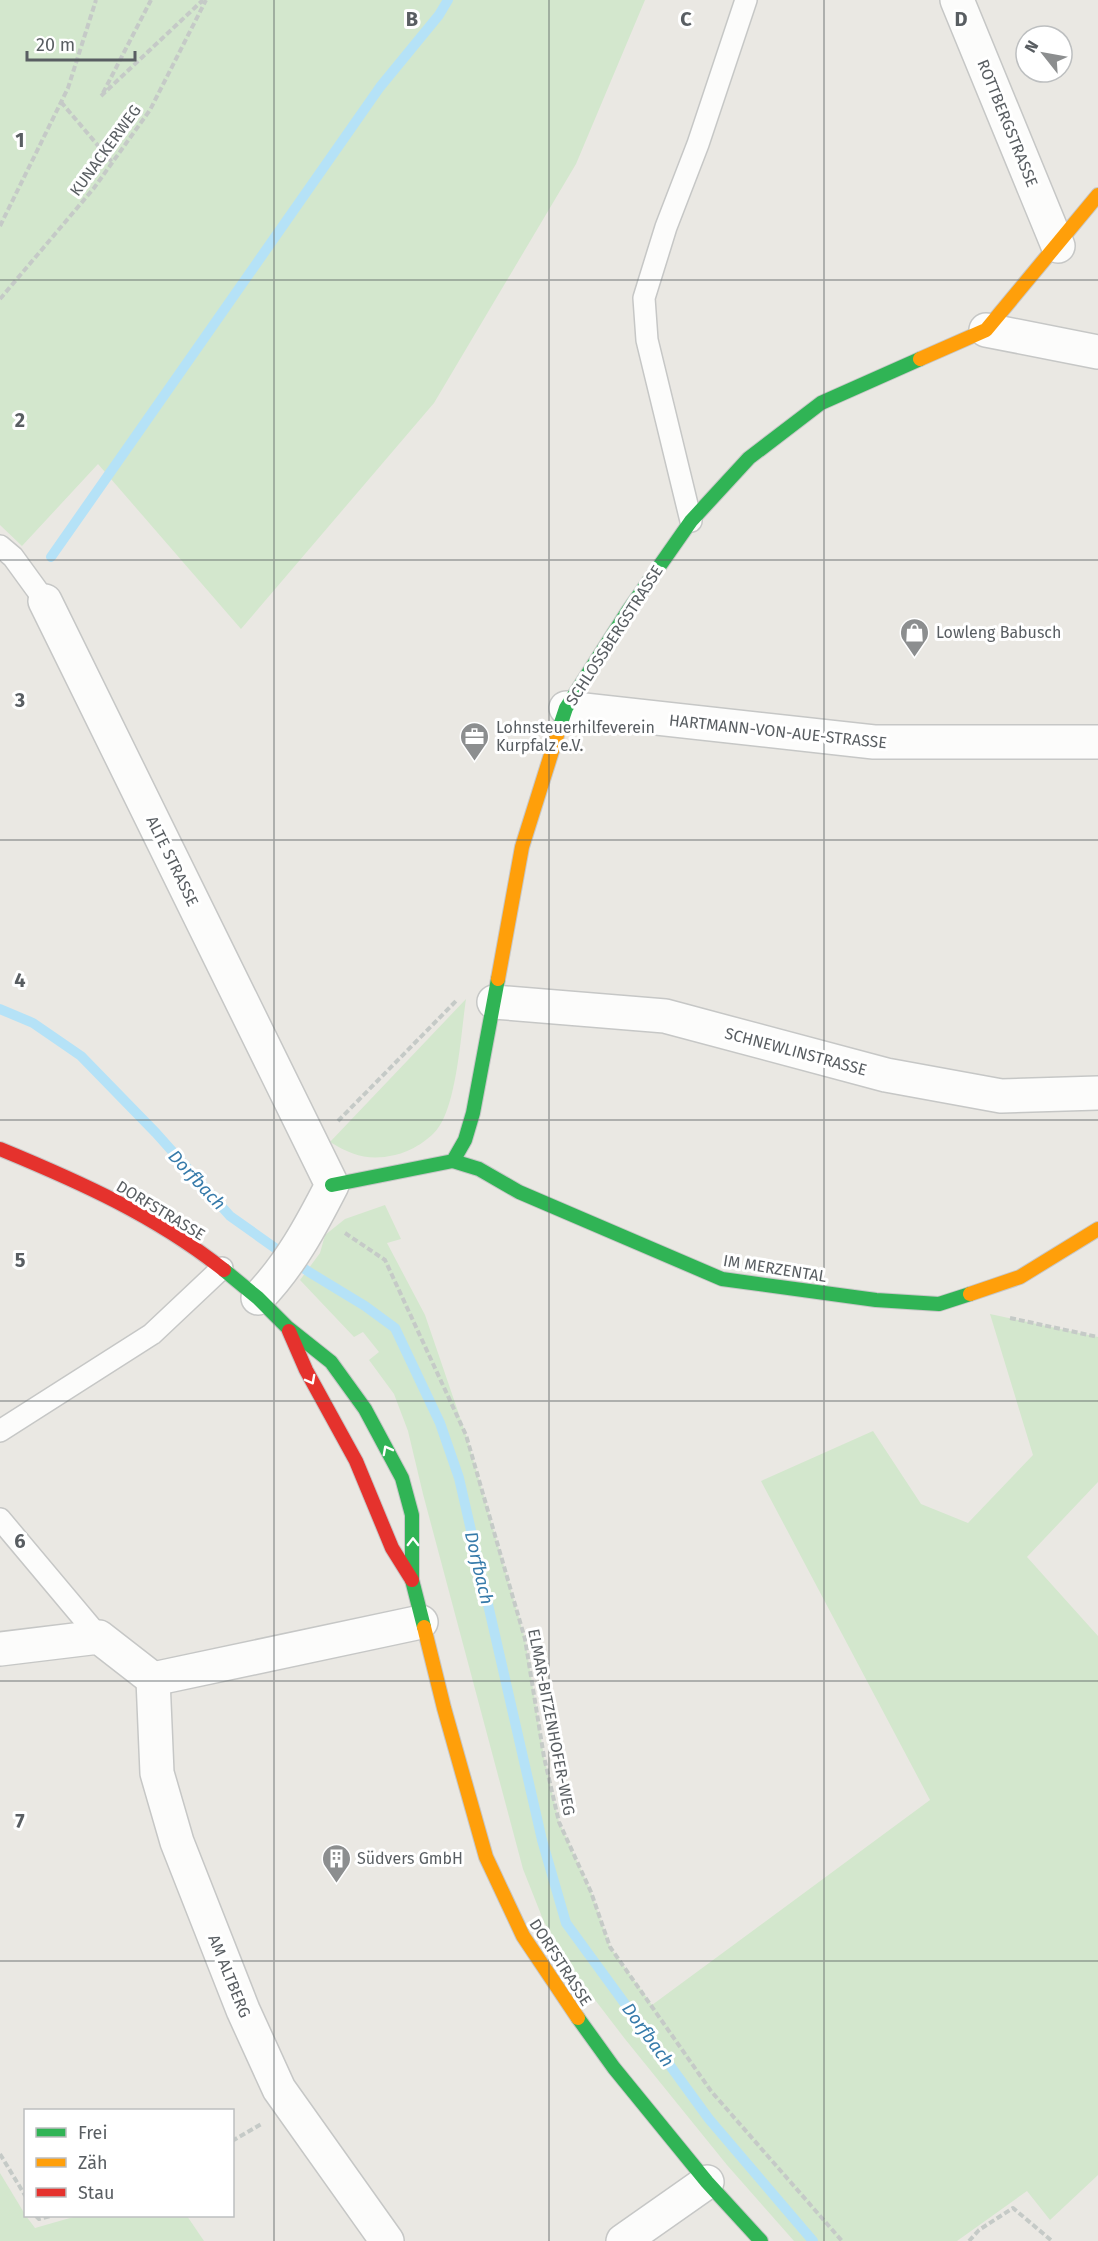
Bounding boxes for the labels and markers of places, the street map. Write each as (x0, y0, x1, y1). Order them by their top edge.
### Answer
shop icon: Lowleng Babusch (899, 616, 931, 658)
place label: Lowleng Babusch (936, 623, 1061, 642)
place label: Lohnsteuerhilfeverein Kurpfalz e.V. (496, 718, 655, 755)
office icon: Lohnsteuerhilfeverein Kurpfalz e.V. (459, 720, 491, 762)
building icon: Südvers GmbH (320, 1842, 352, 1884)
place label: Südvers GmbH (357, 1849, 463, 1868)

